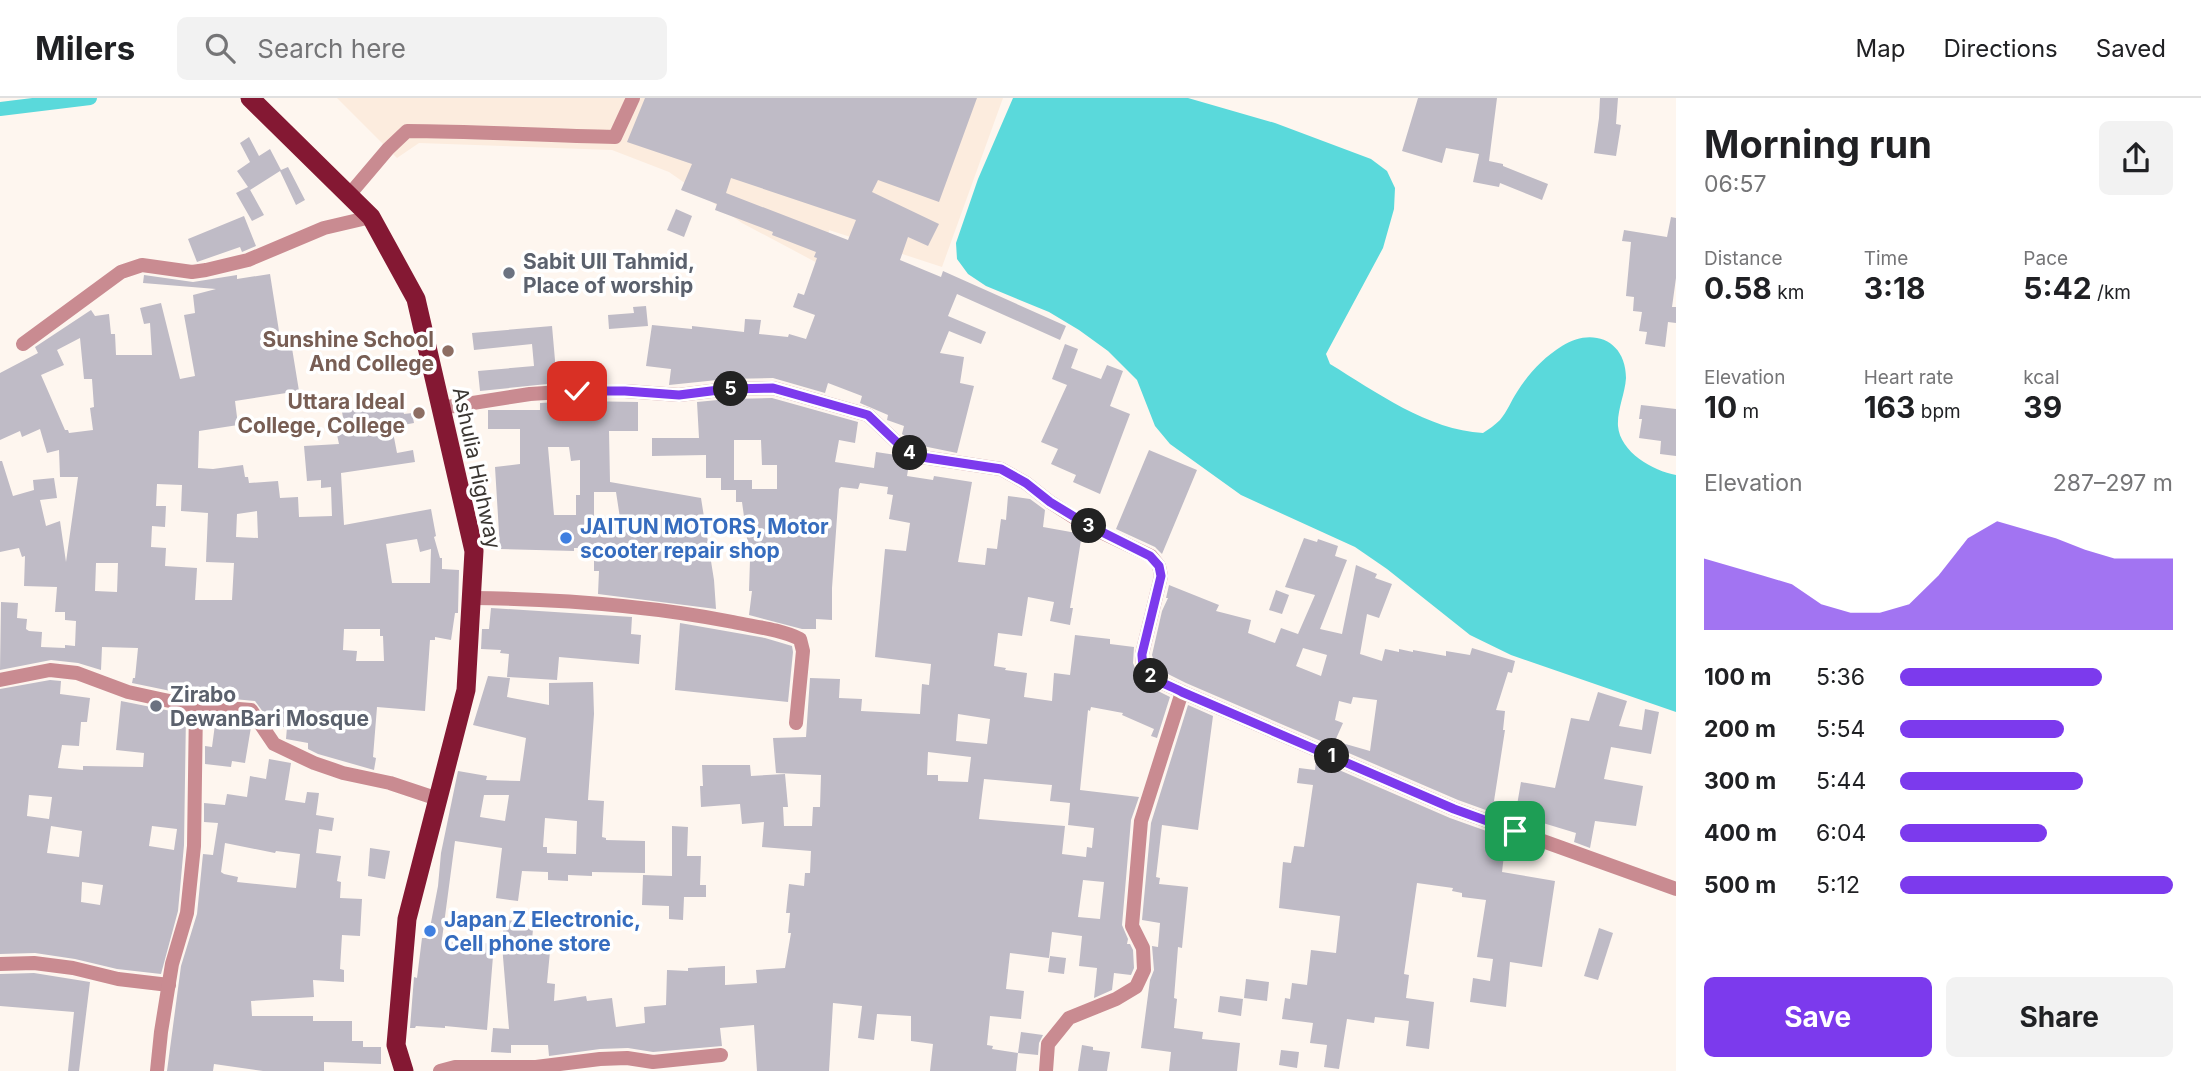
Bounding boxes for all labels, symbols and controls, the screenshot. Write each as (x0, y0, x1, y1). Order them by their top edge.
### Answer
search box (177, 17, 667, 80)
text: Milers (35, 28, 135, 68)
icon: search (201, 29, 239, 67)
text: Search here (257, 33, 406, 64)
text: Map (1856, 34, 1905, 63)
text: Directions (1943, 34, 2058, 63)
text: Saved (2096, 34, 2166, 63)
text: Morning run (1704, 121, 1932, 167)
button: share (2099, 121, 2173, 195)
text: 06:57 (1704, 170, 1766, 198)
text: Distance (1704, 247, 1782, 270)
text: Time (1864, 247, 1908, 270)
text: Pace (2023, 247, 2068, 270)
place label: Sabit Ull Tahmid, Place of worship (523, 249, 695, 298)
marker: Sabit Ull Tahmid, Place of worship (501, 265, 517, 281)
text: 0.58 (1704, 270, 1772, 306)
text: 3:18 (1864, 270, 1926, 306)
text: 5:42 (2023, 270, 2092, 306)
text: km (1772, 281, 1804, 304)
text: /km (2092, 281, 2131, 304)
place label: Sunshine School And College (262, 327, 434, 376)
marker: Sunshine School And College (440, 343, 456, 359)
pin (547, 361, 607, 421)
text: Elevation (1704, 366, 1785, 389)
text: Heart rate (1864, 366, 1954, 389)
text: kcal (2023, 366, 2060, 389)
icon: check (558, 372, 596, 410)
pin: 5 (714, 372, 748, 406)
text: 5 (724, 377, 737, 400)
street label: Ashulia Highway (448, 385, 506, 551)
place label: Uttara Ideal College, College (237, 389, 405, 438)
text: 10 (1704, 389, 1737, 425)
text: 163 (1864, 389, 1915, 425)
text: 39 (2023, 389, 2062, 425)
text: m (1737, 400, 1759, 423)
text: bpm (1915, 400, 1961, 423)
marker: Uttara Ideal College, College (411, 405, 427, 421)
pin: 4 (892, 436, 928, 470)
text: 4 (903, 441, 916, 464)
text: Elevation (1704, 469, 1803, 497)
text: 287–297 m (2053, 469, 2173, 497)
pin: 3 (1072, 508, 1106, 544)
place label: JAITUN MOTORS, Motor scooter repair shop (580, 514, 829, 563)
text: 3 (1082, 514, 1095, 537)
marker: JAITUN MOTORS, Motor scooter repair shop (558, 530, 574, 546)
pin: 2 (1134, 658, 1168, 694)
text: 100 m (1704, 663, 1771, 691)
text: 5:36 (1816, 663, 1865, 691)
text: 2 (1145, 664, 1156, 687)
place label: Zirabo DewanBari Mosque (170, 682, 369, 731)
marker: Zirabo DewanBari Mosque (148, 698, 164, 714)
text: 200 m (1704, 715, 1776, 743)
text: 5:54 (1816, 715, 1865, 743)
pin: 1 (1314, 738, 1350, 774)
text: 1 (1327, 744, 1336, 767)
text: 300 m (1704, 767, 1776, 795)
text: 5:44 (1816, 767, 1866, 795)
pin (1485, 801, 1545, 861)
icon: arrive (1496, 812, 1534, 850)
text: 400 m (1704, 819, 1777, 847)
text: 6:04 (1816, 819, 1866, 847)
text: 500 m (1704, 871, 1776, 899)
text: 5:12 (1816, 871, 1860, 899)
place label: Japan Z Electronic, Cell phone store (444, 907, 641, 956)
marker: Japan Z Electronic, Cell phone store (422, 923, 438, 939)
button: Save (1704, 977, 1932, 1057)
button: Share (1946, 977, 2173, 1057)

